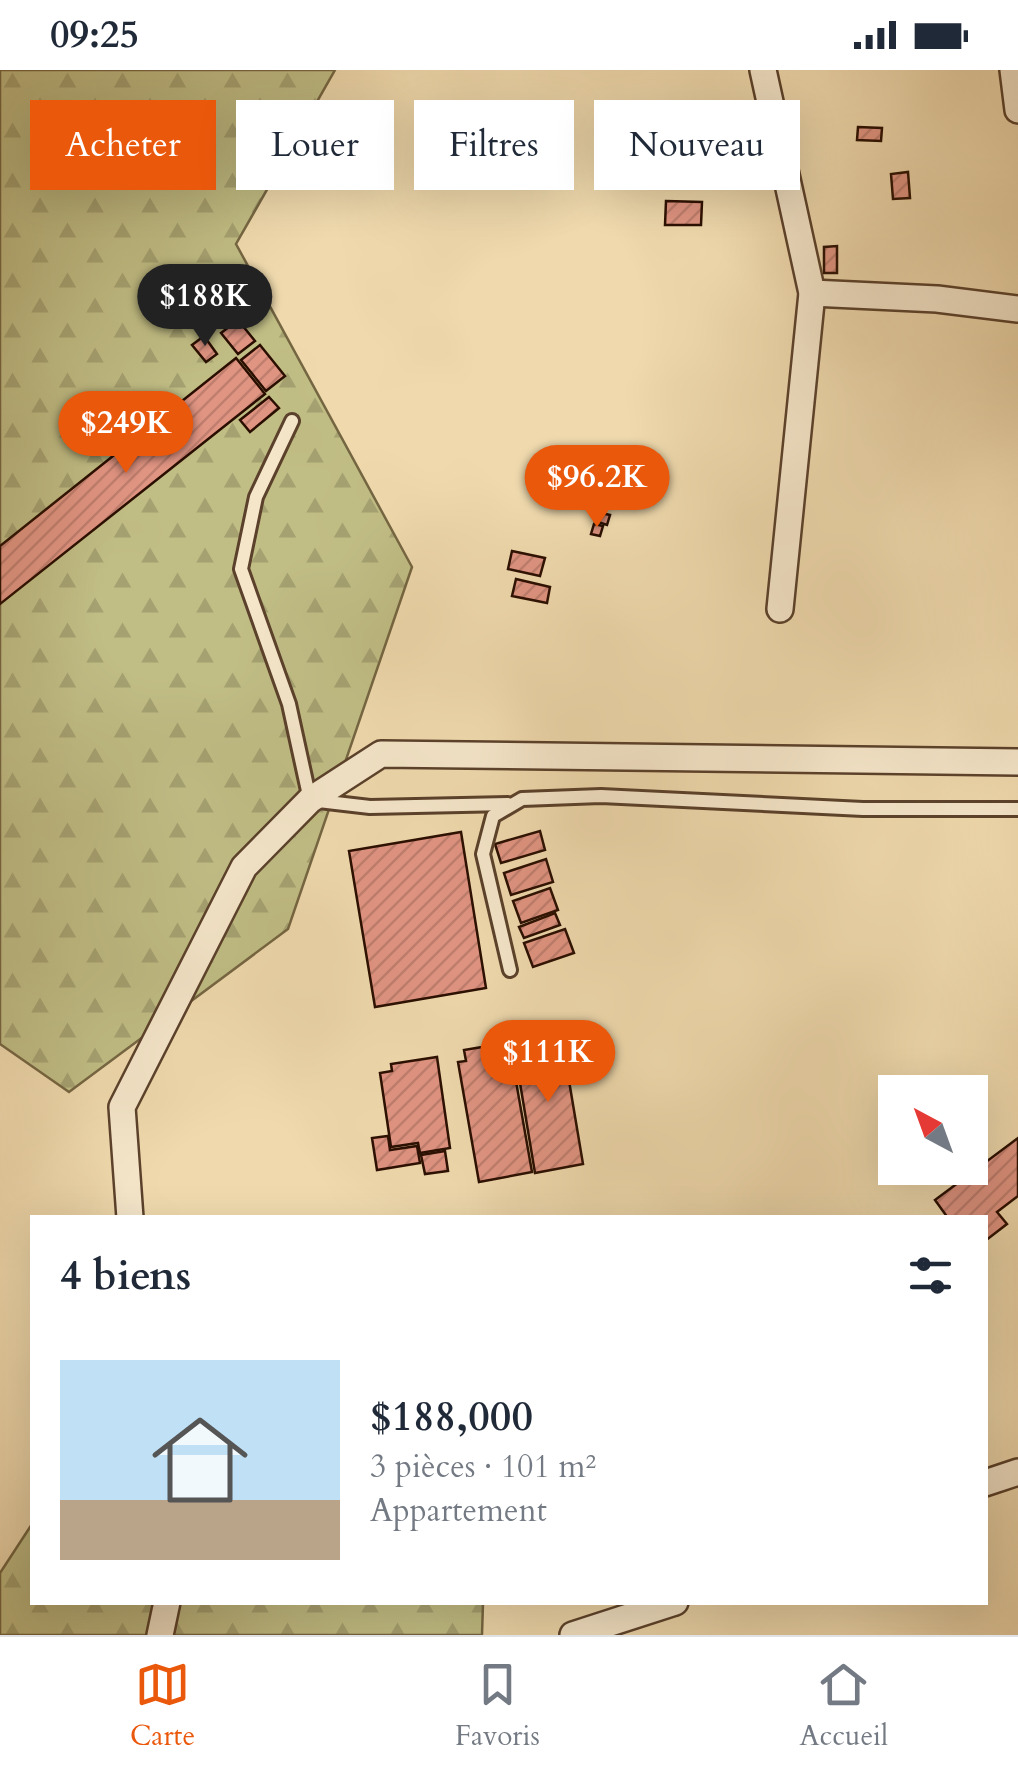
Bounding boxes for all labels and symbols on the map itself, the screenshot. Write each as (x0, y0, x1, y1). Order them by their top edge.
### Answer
pin: $188K (135, 264, 275, 349)
pin: $249K (56, 391, 196, 476)
pin: $96.2K (516, 445, 678, 530)
pin: $111K (478, 1020, 618, 1105)
north arrow (878, 1075, 988, 1185)

